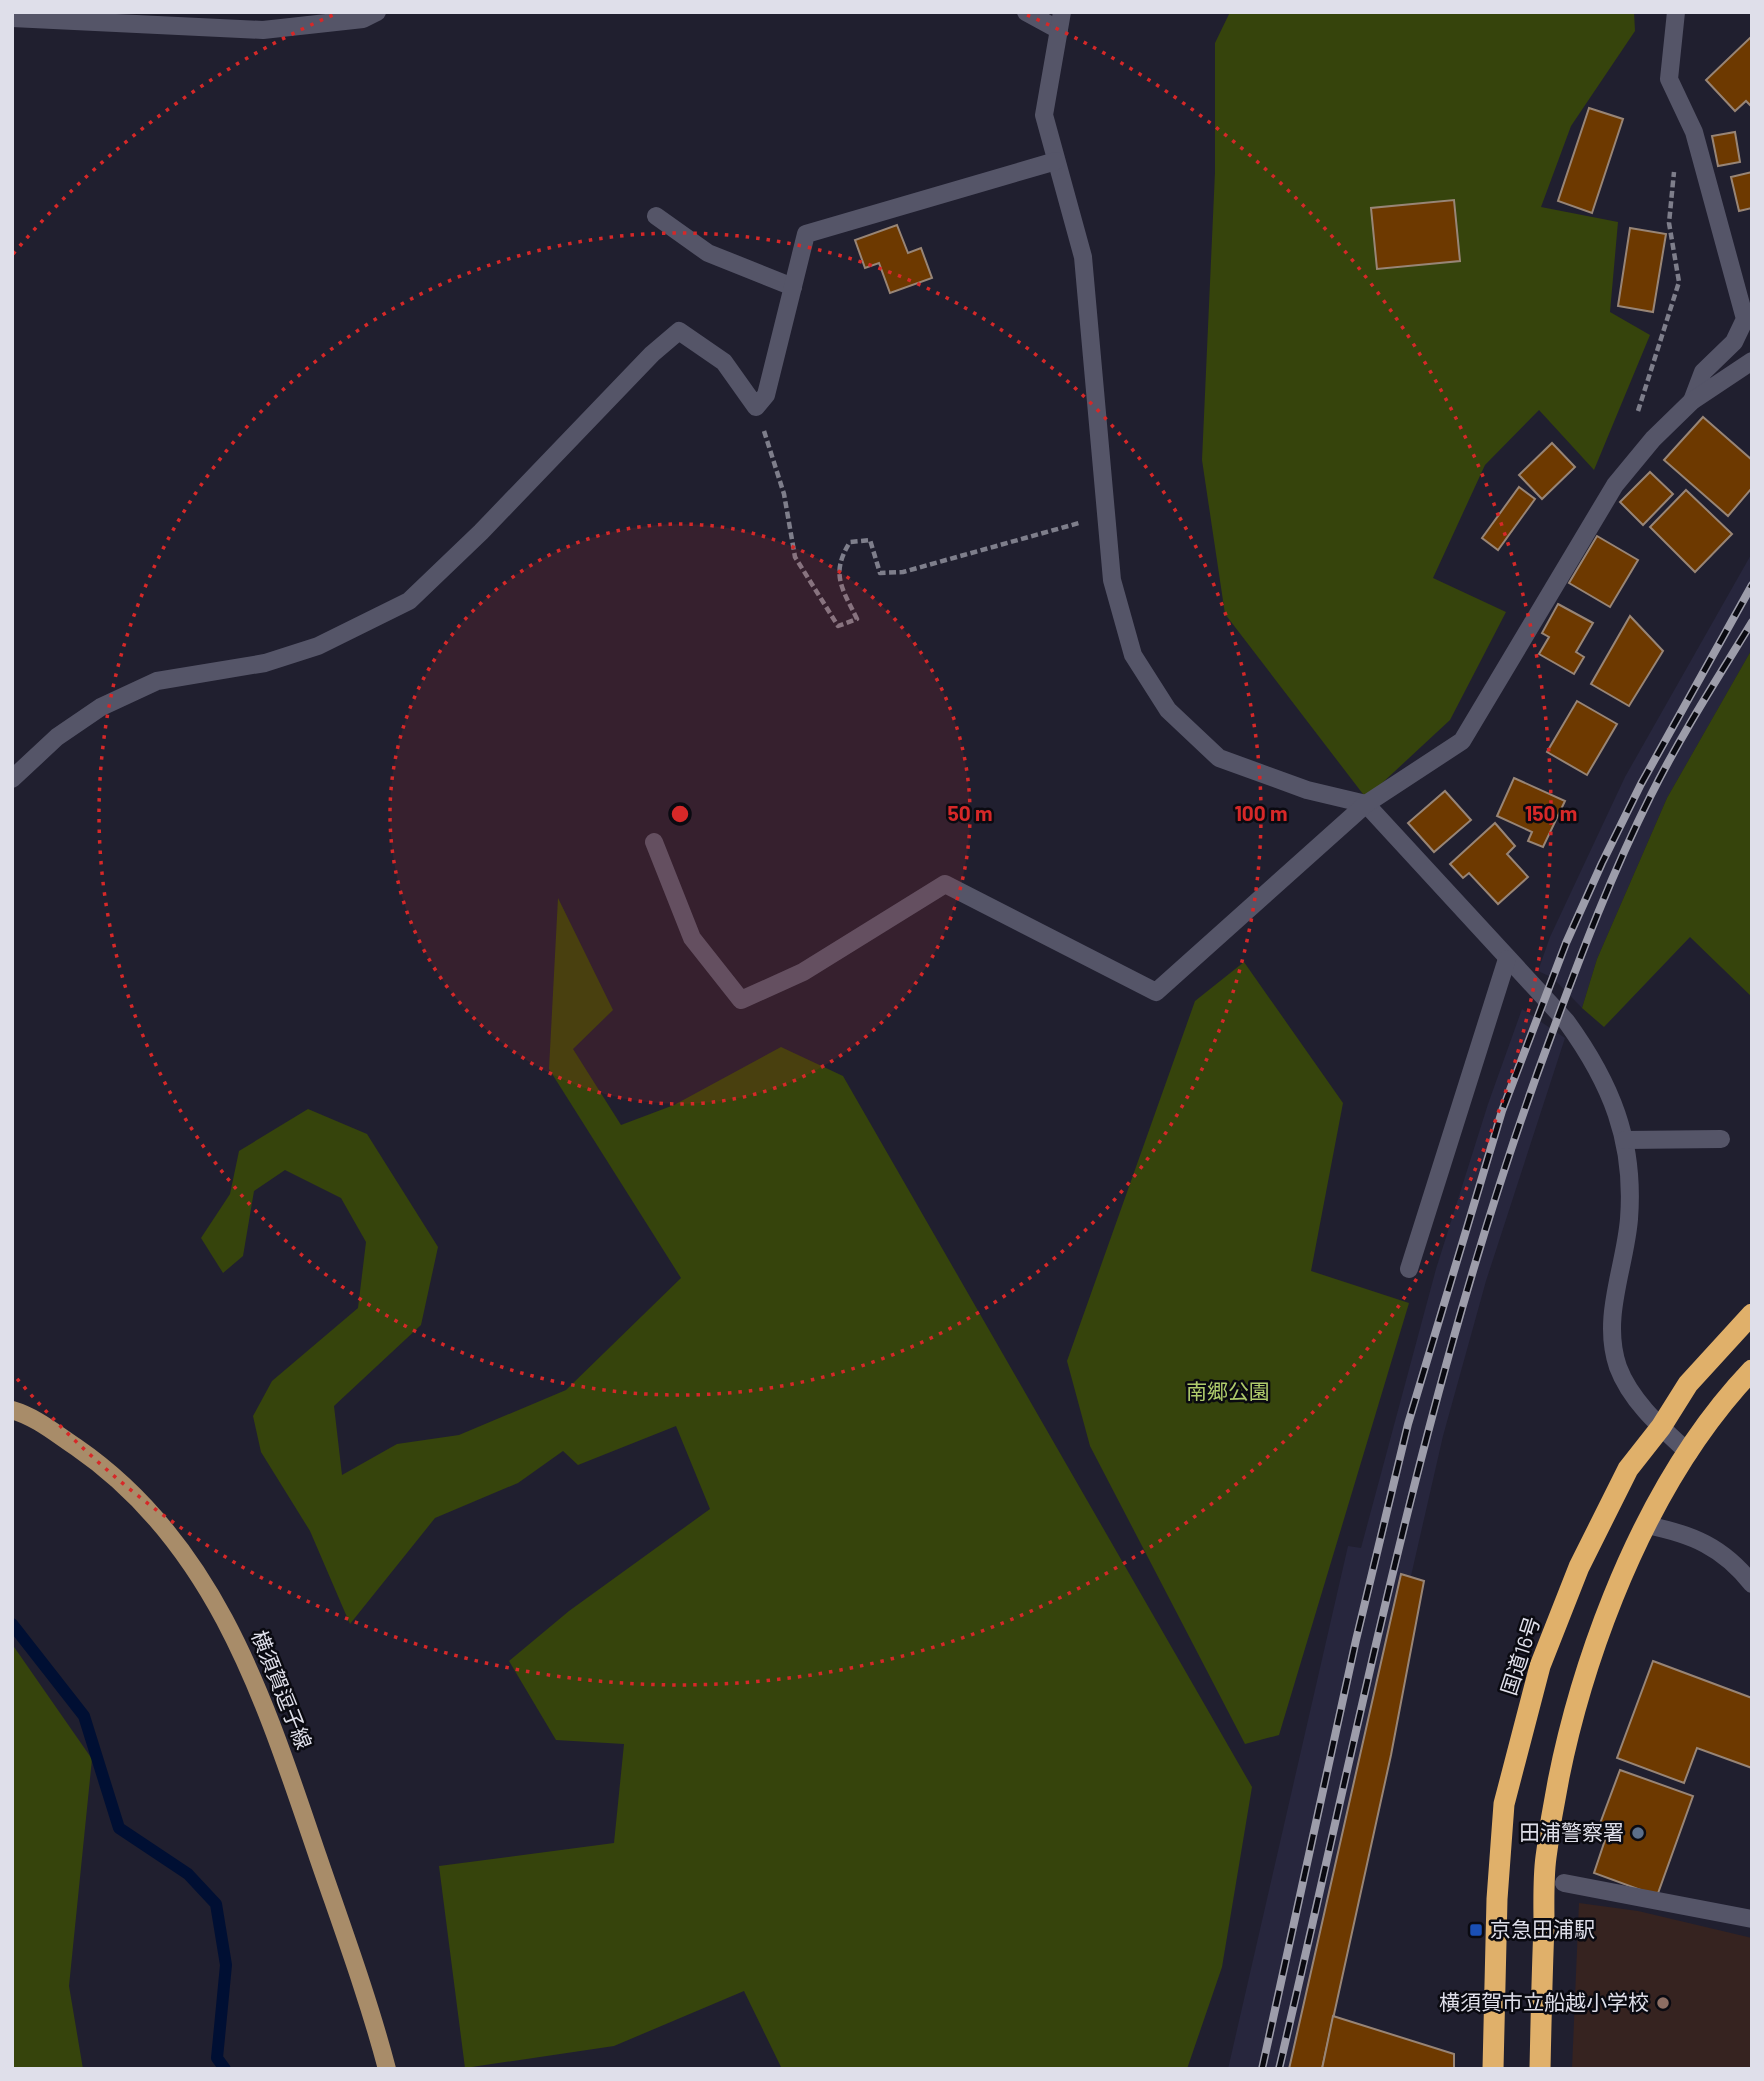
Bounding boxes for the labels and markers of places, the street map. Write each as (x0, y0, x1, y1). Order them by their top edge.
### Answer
centre of rings (668, 802, 692, 826)
place label: 田浦警察署 (1519, 1819, 1624, 1844)
marker: 田浦警察署 (1630, 1825, 1646, 1841)
place label: 京急田浦駅 (1490, 1916, 1595, 1941)
marker: 京急田浦駅 (1468, 1922, 1484, 1938)
place label: 横須賀市立船越小学校 (1439, 1989, 1649, 2014)
marker: 横須賀市立船越小学校 (1655, 1995, 1671, 2011)

